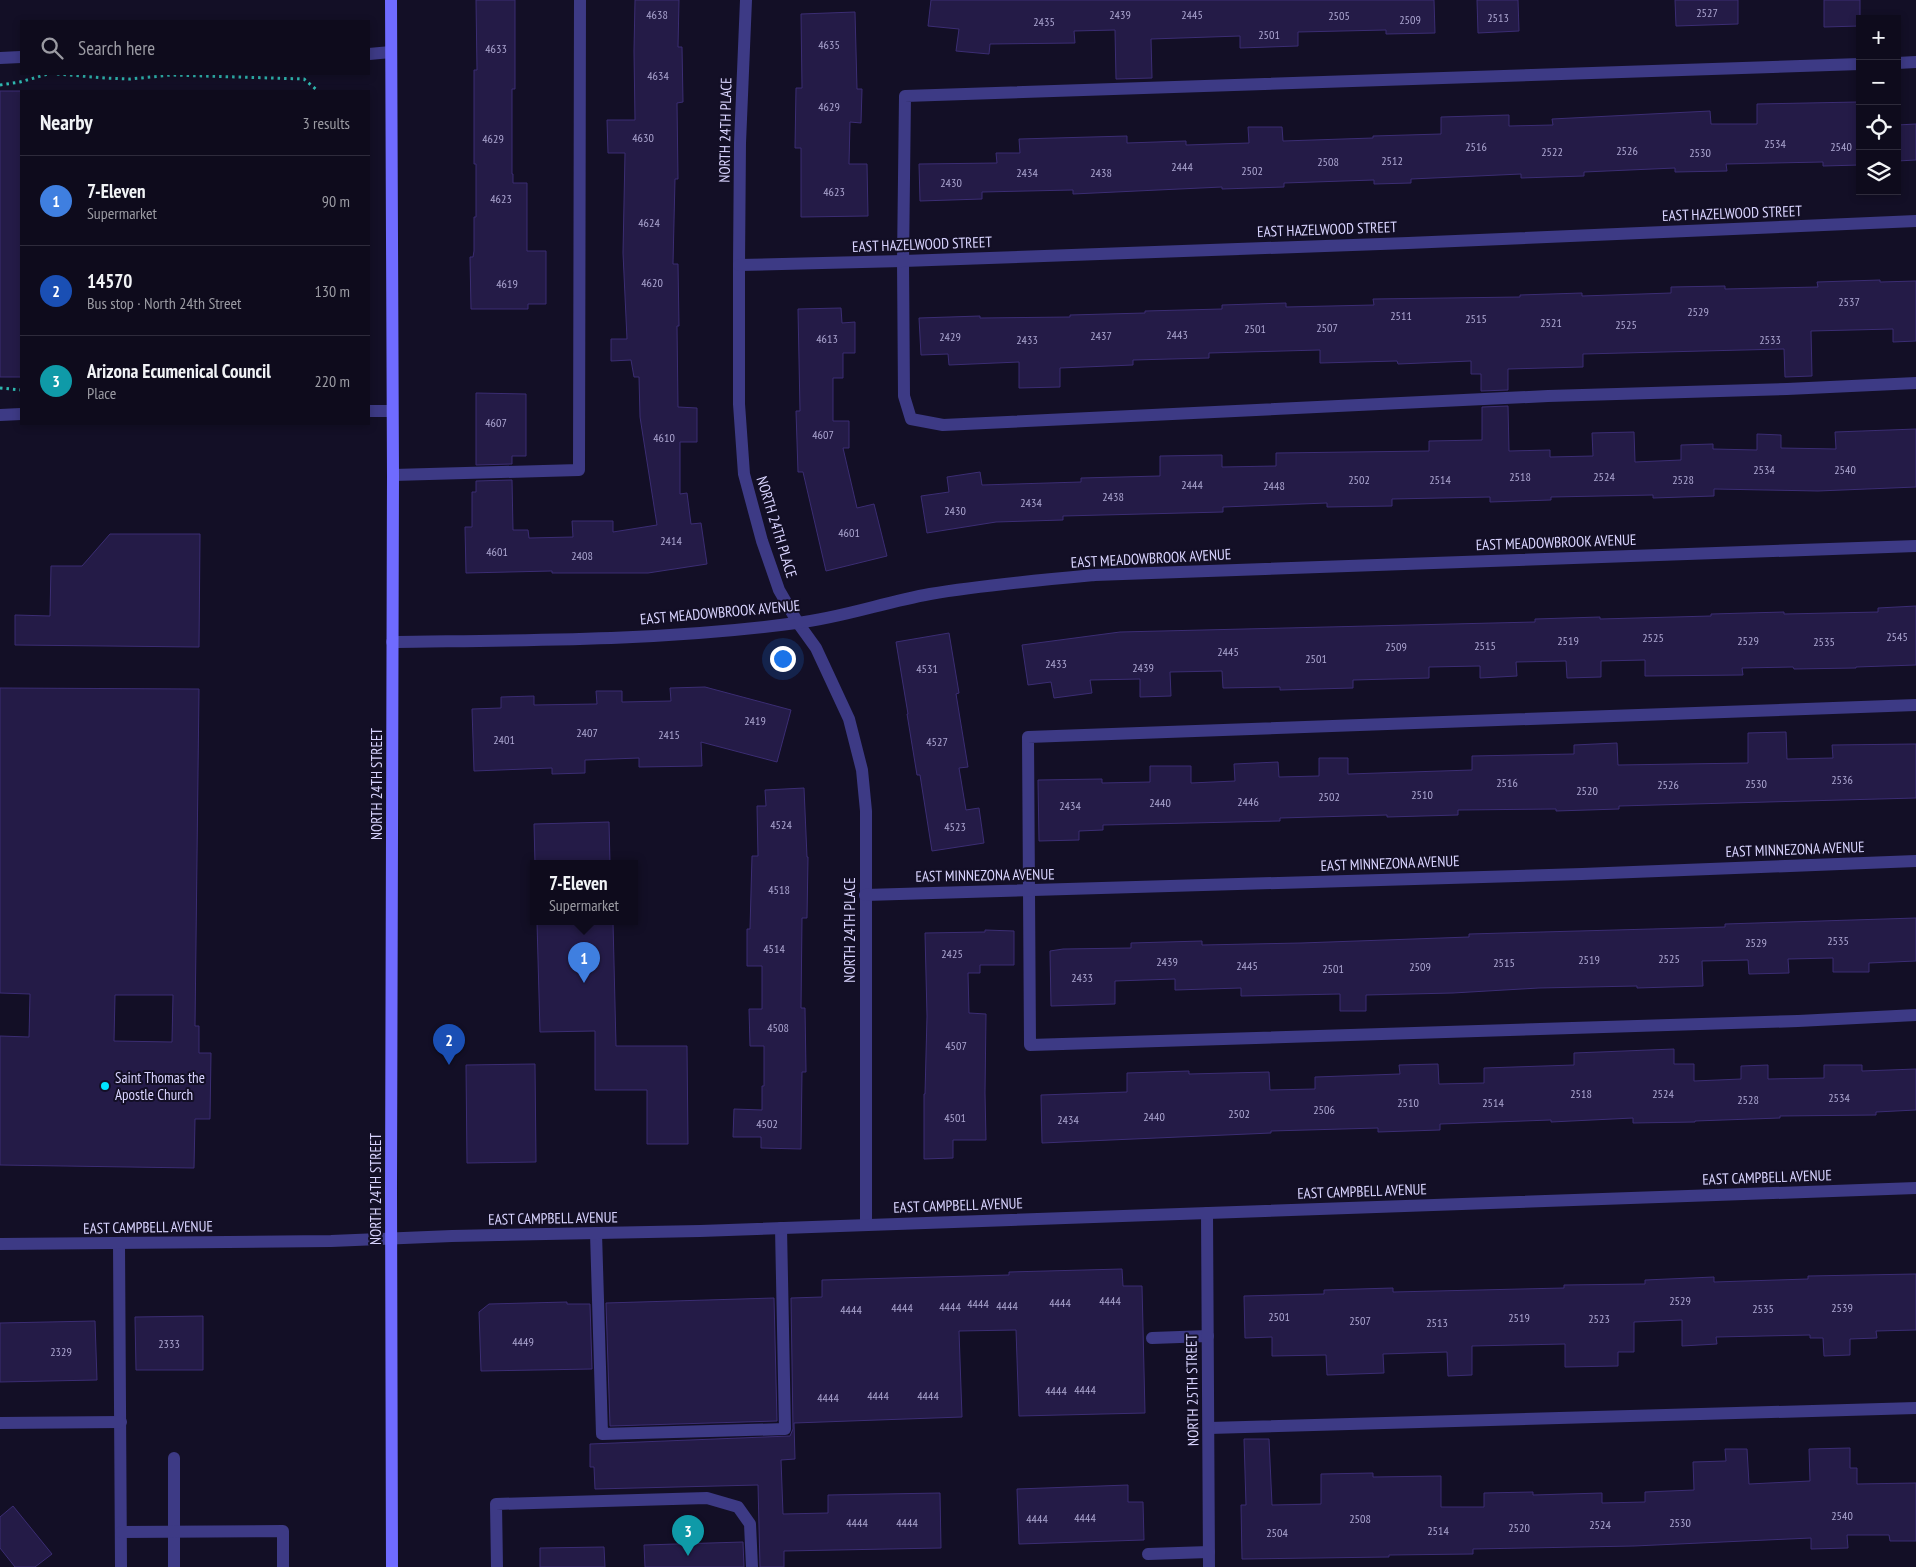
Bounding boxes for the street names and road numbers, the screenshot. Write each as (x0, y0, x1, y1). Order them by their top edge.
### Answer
street label: NORTH 24TH PLACE (715, 77, 735, 183)
street label: EAST HAZELWOOD STREET (1662, 201, 1803, 225)
street label: EAST HAZELWOOD STREET (1257, 217, 1398, 241)
street label: EAST HAZELWOOD STREET (852, 232, 993, 256)
street label: NORTH 24TH PLACE (753, 474, 801, 580)
street label: EAST MEADOWBROOK AVENUE (1475, 530, 1637, 554)
street label: EAST MEADOWBROOK AVENUE (1070, 544, 1232, 572)
street label: EAST MEADOWBROOK AVENUE (639, 596, 801, 628)
street label: NORTH 24TH STREET (367, 728, 386, 840)
street label: EAST MINNEZONA AVENUE (1725, 837, 1865, 861)
street label: EAST MINNEZONA AVENUE (1320, 851, 1460, 875)
street label: EAST MINNEZONA AVENUE (915, 864, 1055, 886)
street label: NORTH 24TH PLACE (840, 877, 859, 983)
street label: NORTH 24TH STREET (366, 1133, 385, 1245)
street label: EAST CAMPBELL AVENUE (1702, 1165, 1832, 1189)
street label: EAST CAMPBELL AVENUE (1297, 1179, 1427, 1203)
street label: EAST CAMPBELL AVENUE (893, 1193, 1023, 1217)
street label: EAST CAMPBELL AVENUE (488, 1207, 618, 1229)
street label: EAST CAMPBELL AVENUE (83, 1216, 213, 1238)
street label: NORTH 25TH STREET (1182, 1334, 1202, 1446)

